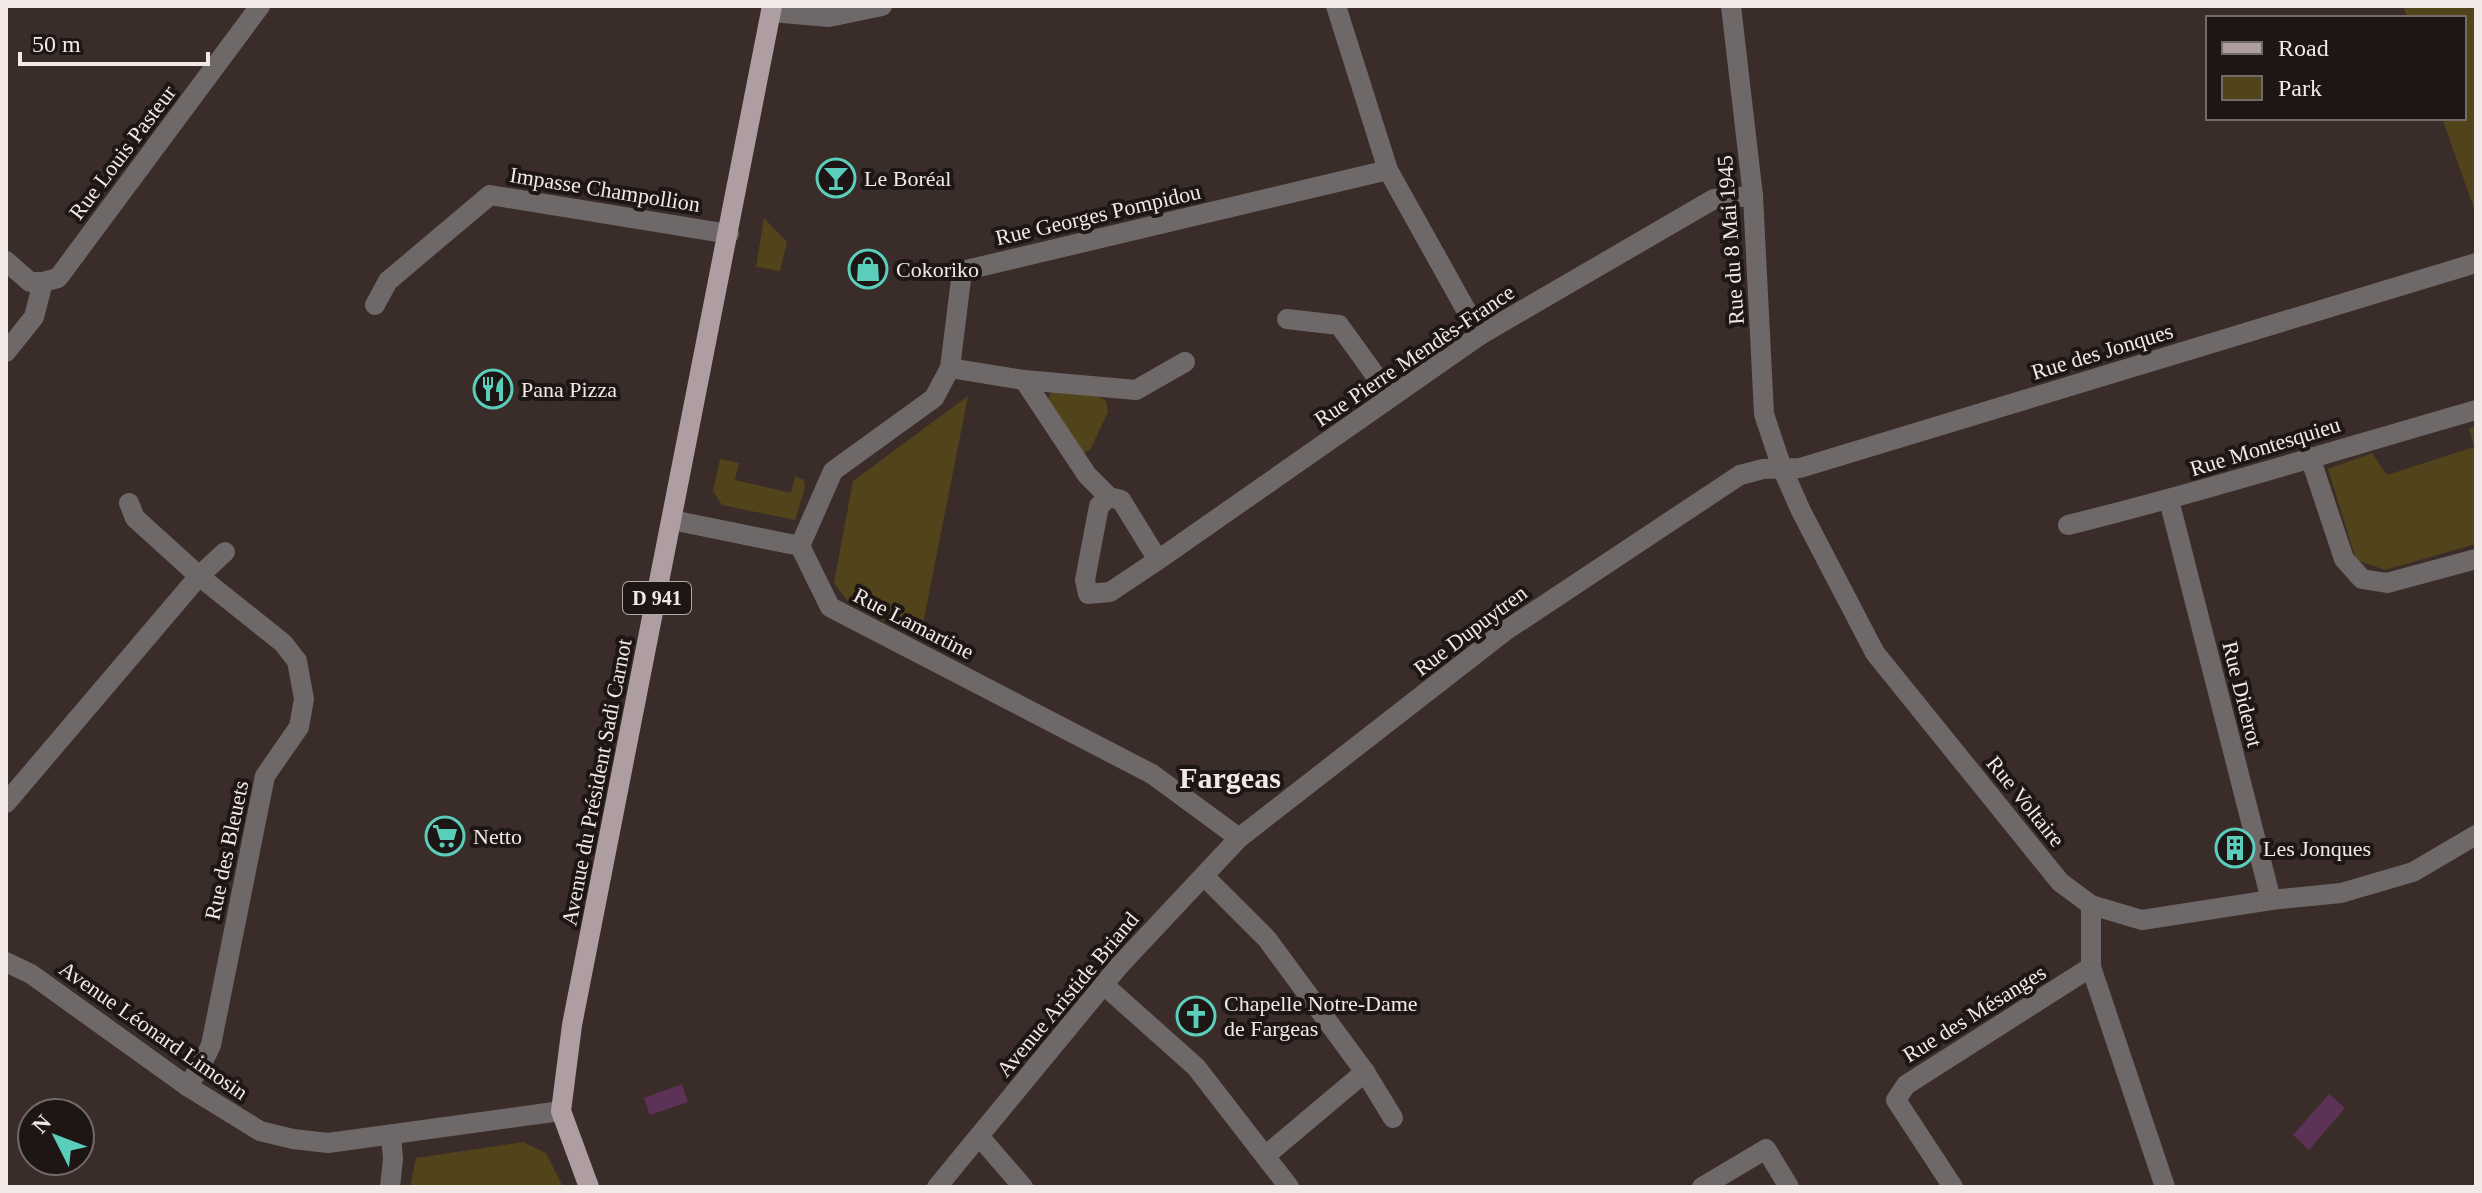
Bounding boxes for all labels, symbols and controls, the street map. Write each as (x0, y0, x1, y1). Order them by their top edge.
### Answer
scale bar (20, 16, 208, 66)
legend (2206, 16, 2466, 120)
text: 50 m (32, 31, 81, 57)
text: Road (2278, 35, 2329, 61)
text: Park (2278, 75, 2322, 101)
street label: Rue Louis Pasteur (64, 80, 181, 224)
street label: Rue du 8 Mai 1945 (1712, 154, 1749, 326)
bar icon: Le Boréal (815, 157, 857, 199)
street label: Impasse Champollion (508, 162, 702, 217)
place label: Le Boréal (864, 166, 951, 191)
street label: Rue Georges Pompidou (993, 179, 1203, 250)
shop icon: Cokoriko (847, 248, 889, 290)
place label: Cokoriko (896, 257, 979, 282)
street label: Rue Pierre Mendès-France (1310, 279, 1519, 432)
street label: Rue des Jonques (2028, 318, 2176, 385)
restaurant icon: Pana Pizza (472, 368, 514, 410)
place label: Pana Pizza (521, 377, 617, 402)
street label: Rue Montesquieu (2187, 412, 2343, 481)
street label: Rue Dupuytren (1409, 580, 1532, 681)
road number: D 941 (623, 582, 691, 614)
street label: Rue Lamartine (850, 582, 978, 664)
street label: Avenue du Président Sadi Carnot (556, 637, 637, 928)
street label: Rue Diderot (2217, 639, 2268, 750)
street label: Rue Voltaire (1981, 751, 2070, 852)
district label: Fargeas (1179, 761, 1281, 794)
street label: Rue des Bleuets (200, 778, 253, 922)
supermarket icon: Netto (424, 815, 466, 857)
place label: Netto (473, 824, 522, 849)
building icon: Les Jonques (2214, 827, 2256, 869)
place label: Les Jonques (2263, 836, 2371, 861)
street label: Avenue Aristide Briand (991, 907, 1144, 1082)
street label: Avenue Léonard Limosin (55, 956, 253, 1105)
street label: Rue des Mésanges (1898, 959, 2050, 1067)
place label: Chapelle Notre-Dame de Fargeas (1224, 991, 1418, 1041)
church icon: Chapelle Notre-Dame de Fargeas (1175, 995, 1217, 1037)
north arrow (16, 1097, 96, 1177)
text: N (27, 1110, 56, 1138)

